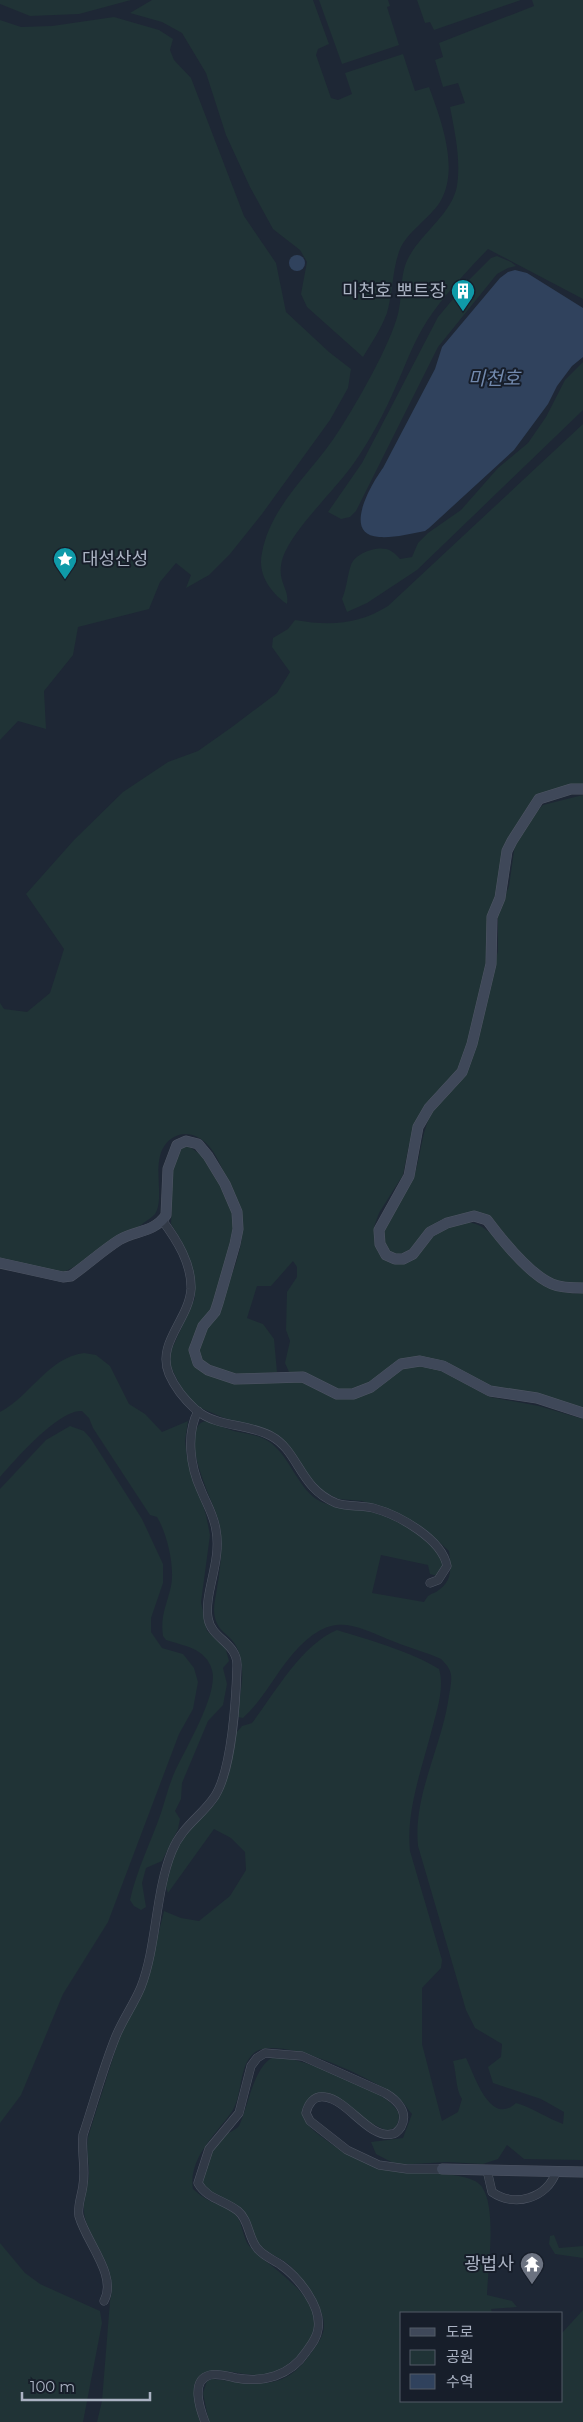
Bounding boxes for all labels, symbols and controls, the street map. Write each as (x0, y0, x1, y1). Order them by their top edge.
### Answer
building icon: 미천호 뽀트장 (450, 278, 476, 312)
place label: 미천호 뽀트장 (342, 280, 446, 302)
water label: 미천호 (468, 367, 522, 390)
place icon: 대성산성 (52, 546, 78, 580)
place label: 대성산성 (82, 548, 148, 570)
temple icon: 광법사 (519, 2251, 545, 2285)
place label: 광법사 (464, 2253, 514, 2275)
legend (400, 2312, 563, 2402)
text: 도로 (446, 2322, 474, 2341)
text: 공원 (446, 2347, 474, 2366)
scale bar (22, 2370, 150, 2402)
text: 수역 (446, 2372, 474, 2391)
text: 100 m (30, 2377, 75, 2396)

